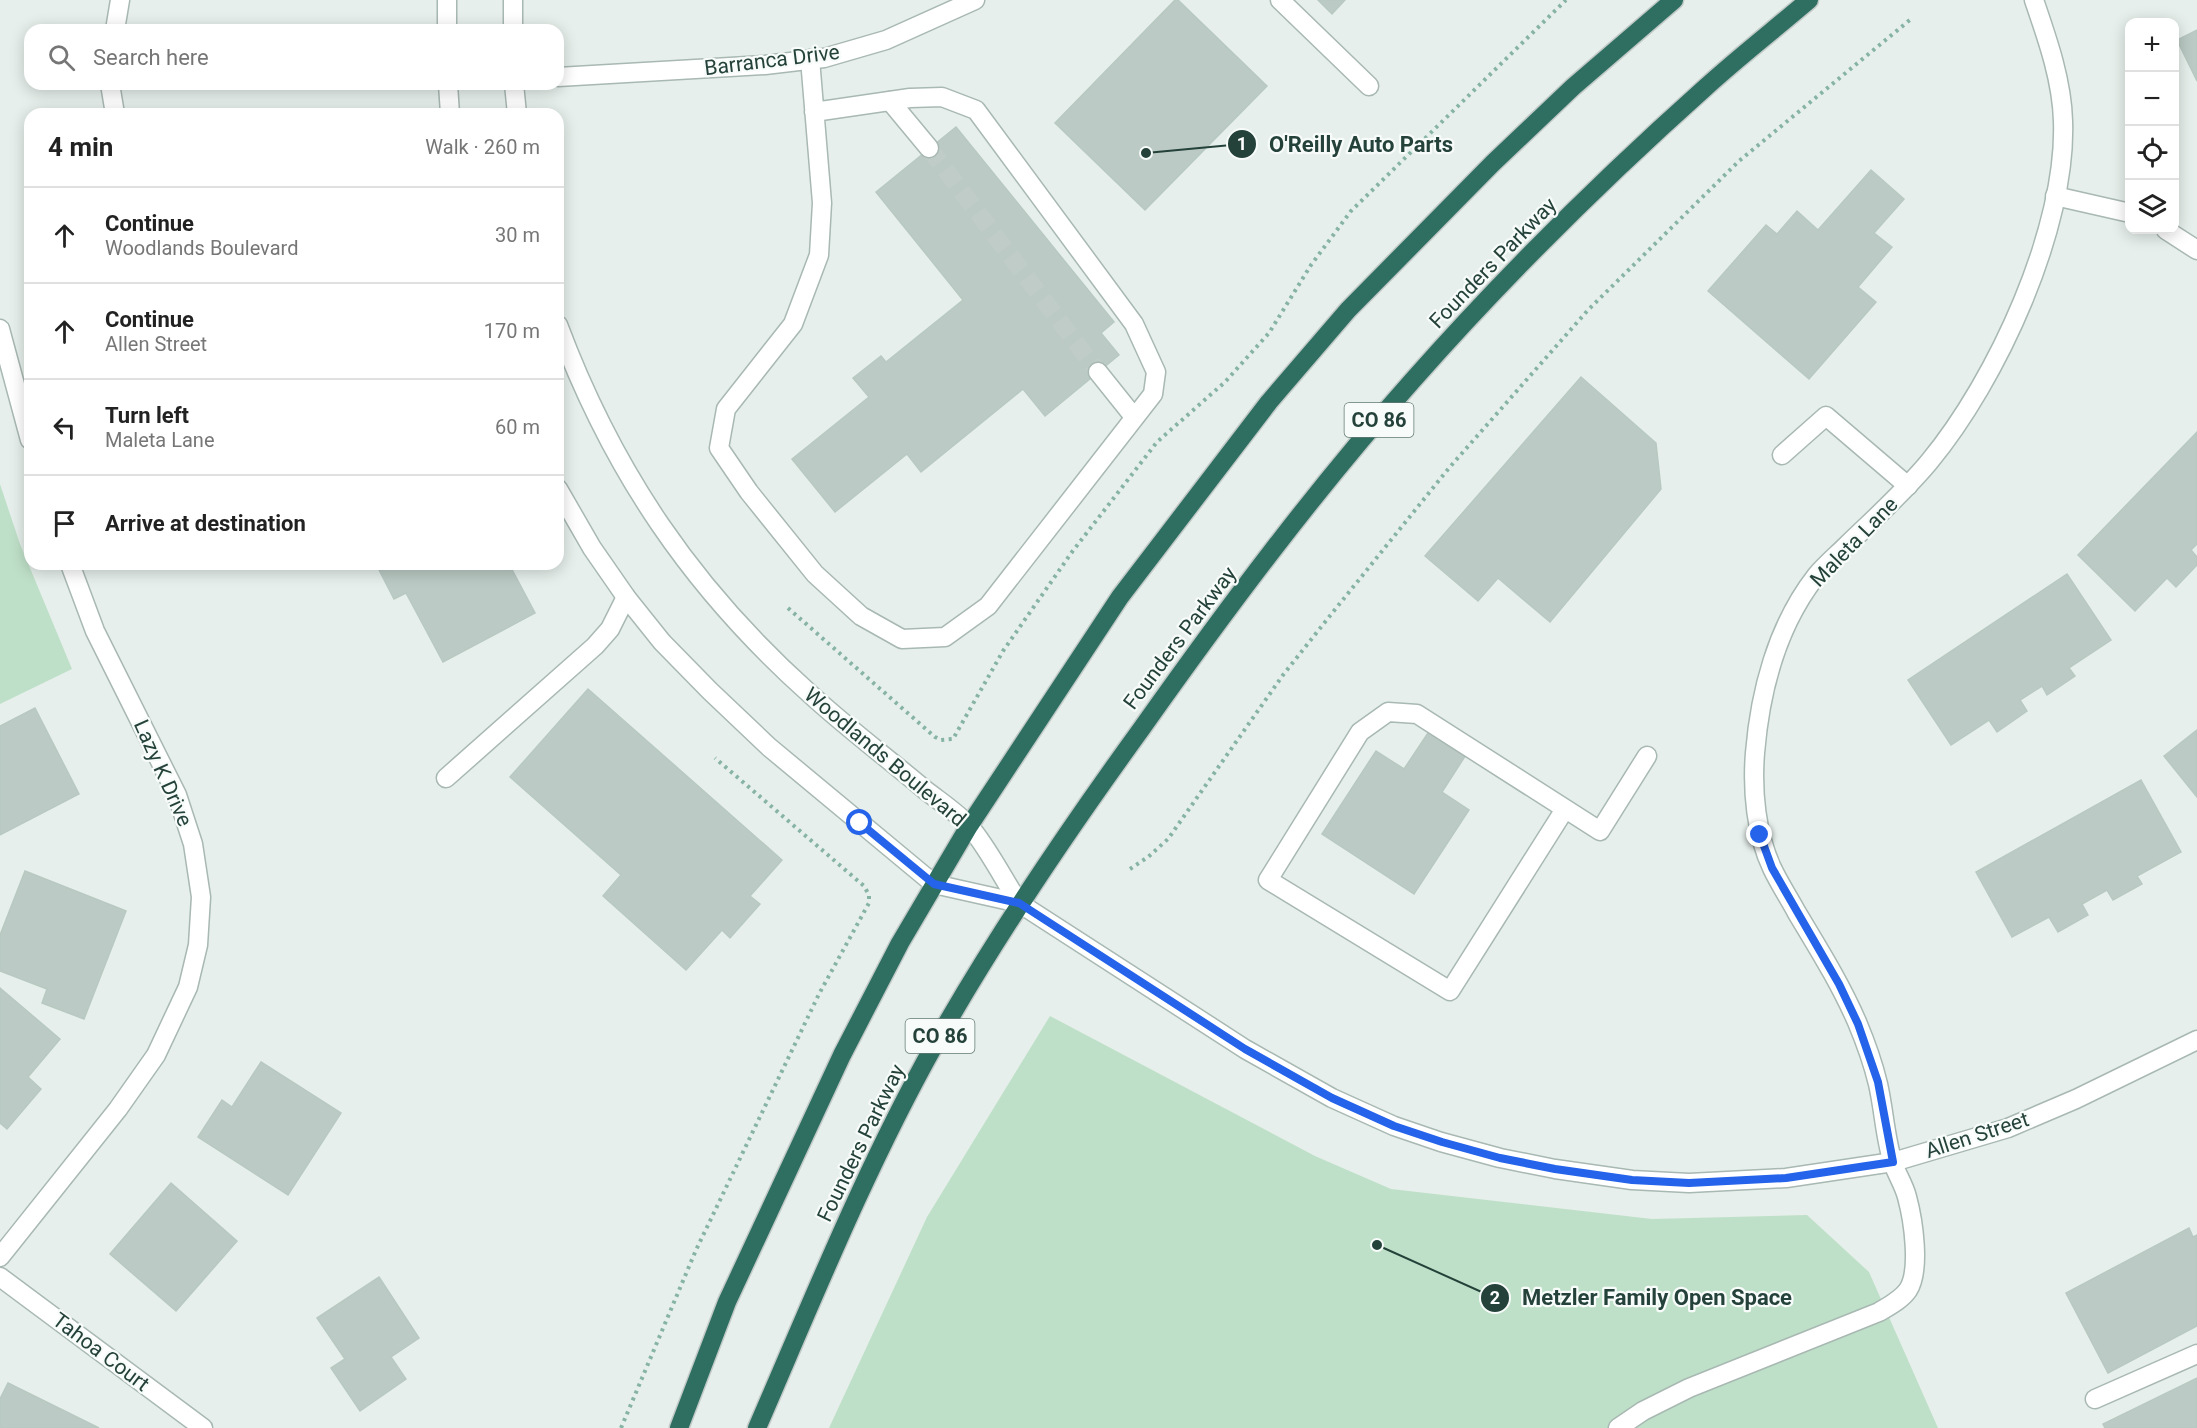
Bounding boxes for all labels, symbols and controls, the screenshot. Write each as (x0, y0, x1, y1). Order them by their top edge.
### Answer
map controls (2125, 18, 2179, 234)
button: + (2125, 18, 2179, 72)
search box (24, 24, 564, 90)
street label: Barranca Drive (703, 40, 841, 80)
icon: search (45, 41, 78, 74)
text: Search here (93, 45, 209, 70)
button: − (2125, 72, 2179, 126)
callout: O'Reilly Auto Parts (1227, 124, 1465, 164)
button: locate (2125, 126, 2179, 180)
text: 4 min (48, 132, 113, 162)
text: O'Reilly Auto Parts (1269, 132, 1453, 157)
text: 1 (1237, 133, 1247, 154)
text: Walk · 260 m (425, 135, 540, 159)
button: layers (2125, 180, 2179, 234)
street label: Founders Parkway (1425, 193, 1561, 333)
text: Continue (105, 211, 194, 236)
icon: ahead (48, 219, 81, 252)
text: 30 m (495, 223, 540, 247)
text: Woodlands Boulevard (105, 236, 298, 260)
text: Continue (105, 307, 194, 332)
icon: ahead (48, 315, 81, 348)
text: 170 m (484, 319, 540, 343)
text: Allen Street (105, 332, 207, 356)
text: Turn left (105, 403, 189, 428)
road number: CO 86 (1344, 403, 1414, 437)
icon: left (48, 411, 81, 444)
text: 60 m (495, 415, 540, 439)
text: Maleta Lane (105, 428, 215, 452)
street label: Maleta Lane (1805, 492, 1903, 592)
icon: arrive (48, 507, 81, 540)
text: Arrive at destination (105, 511, 306, 536)
street label: Founders Parkway (1119, 562, 1241, 714)
street label: Woodlands Boulevard (799, 683, 971, 831)
street label: Lazy K Drive (129, 716, 197, 830)
route start (846, 809, 872, 835)
route end (1746, 821, 1772, 847)
road number: CO 86 (906, 1019, 974, 1053)
street label: Founders Parkway (813, 1060, 910, 1226)
street label: Allen Street (1922, 1107, 2032, 1163)
callout: Metzler Family Open Space (1480, 1278, 1804, 1318)
text: Metzler Family Open Space (1522, 1285, 1792, 1310)
text: 2 (1490, 1287, 1500, 1308)
street label: Tahoa Court (48, 1308, 154, 1396)

